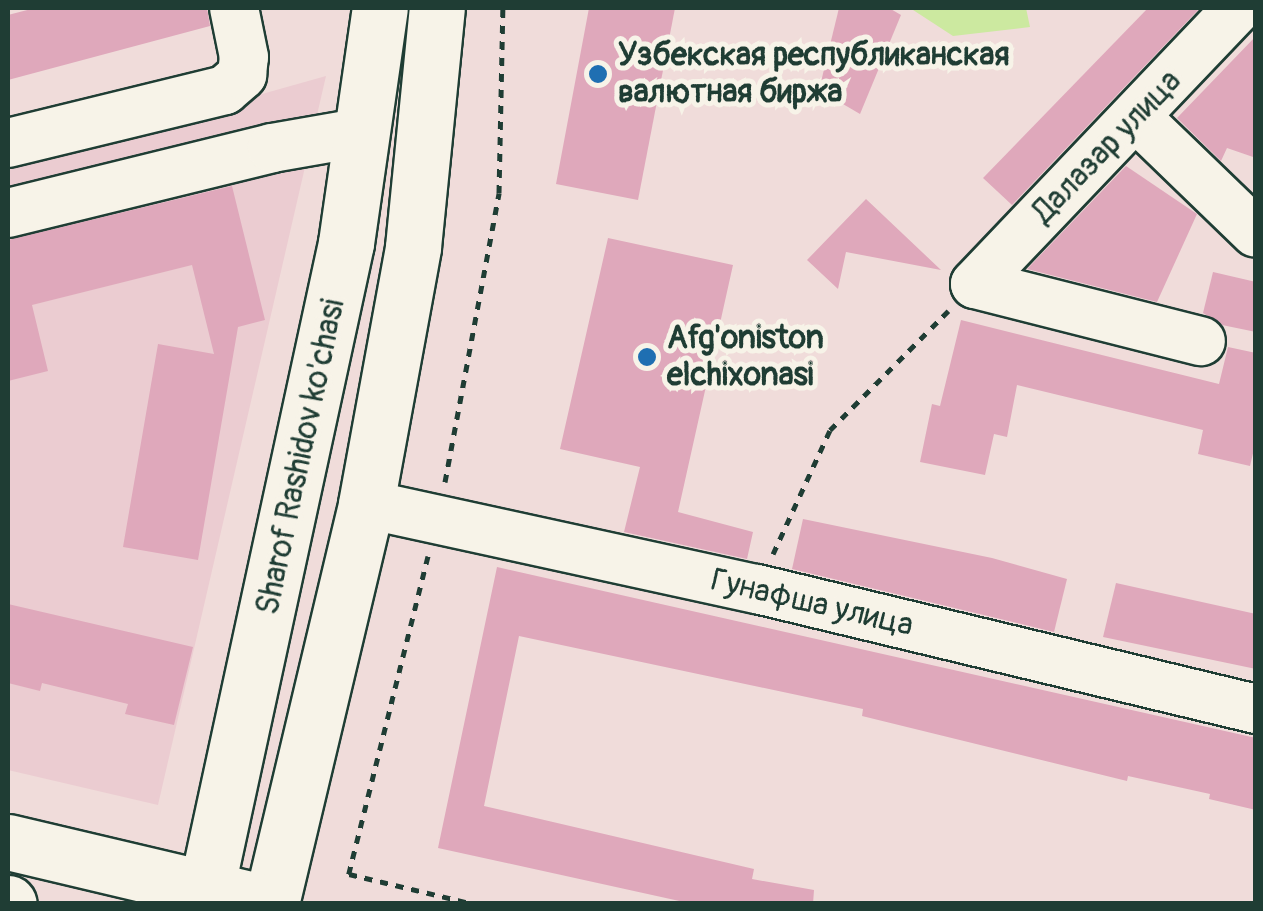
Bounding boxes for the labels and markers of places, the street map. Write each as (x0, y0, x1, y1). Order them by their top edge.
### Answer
place label: Узбекская республиканская валютная биржа (618, 37, 1009, 112)
marker: Узбекская республиканская валютная биржа (587, 63, 609, 85)
place label: Afg'oniston elchixonasi (667, 320, 824, 395)
marker: Afg'oniston elchixonasi (636, 346, 658, 368)

